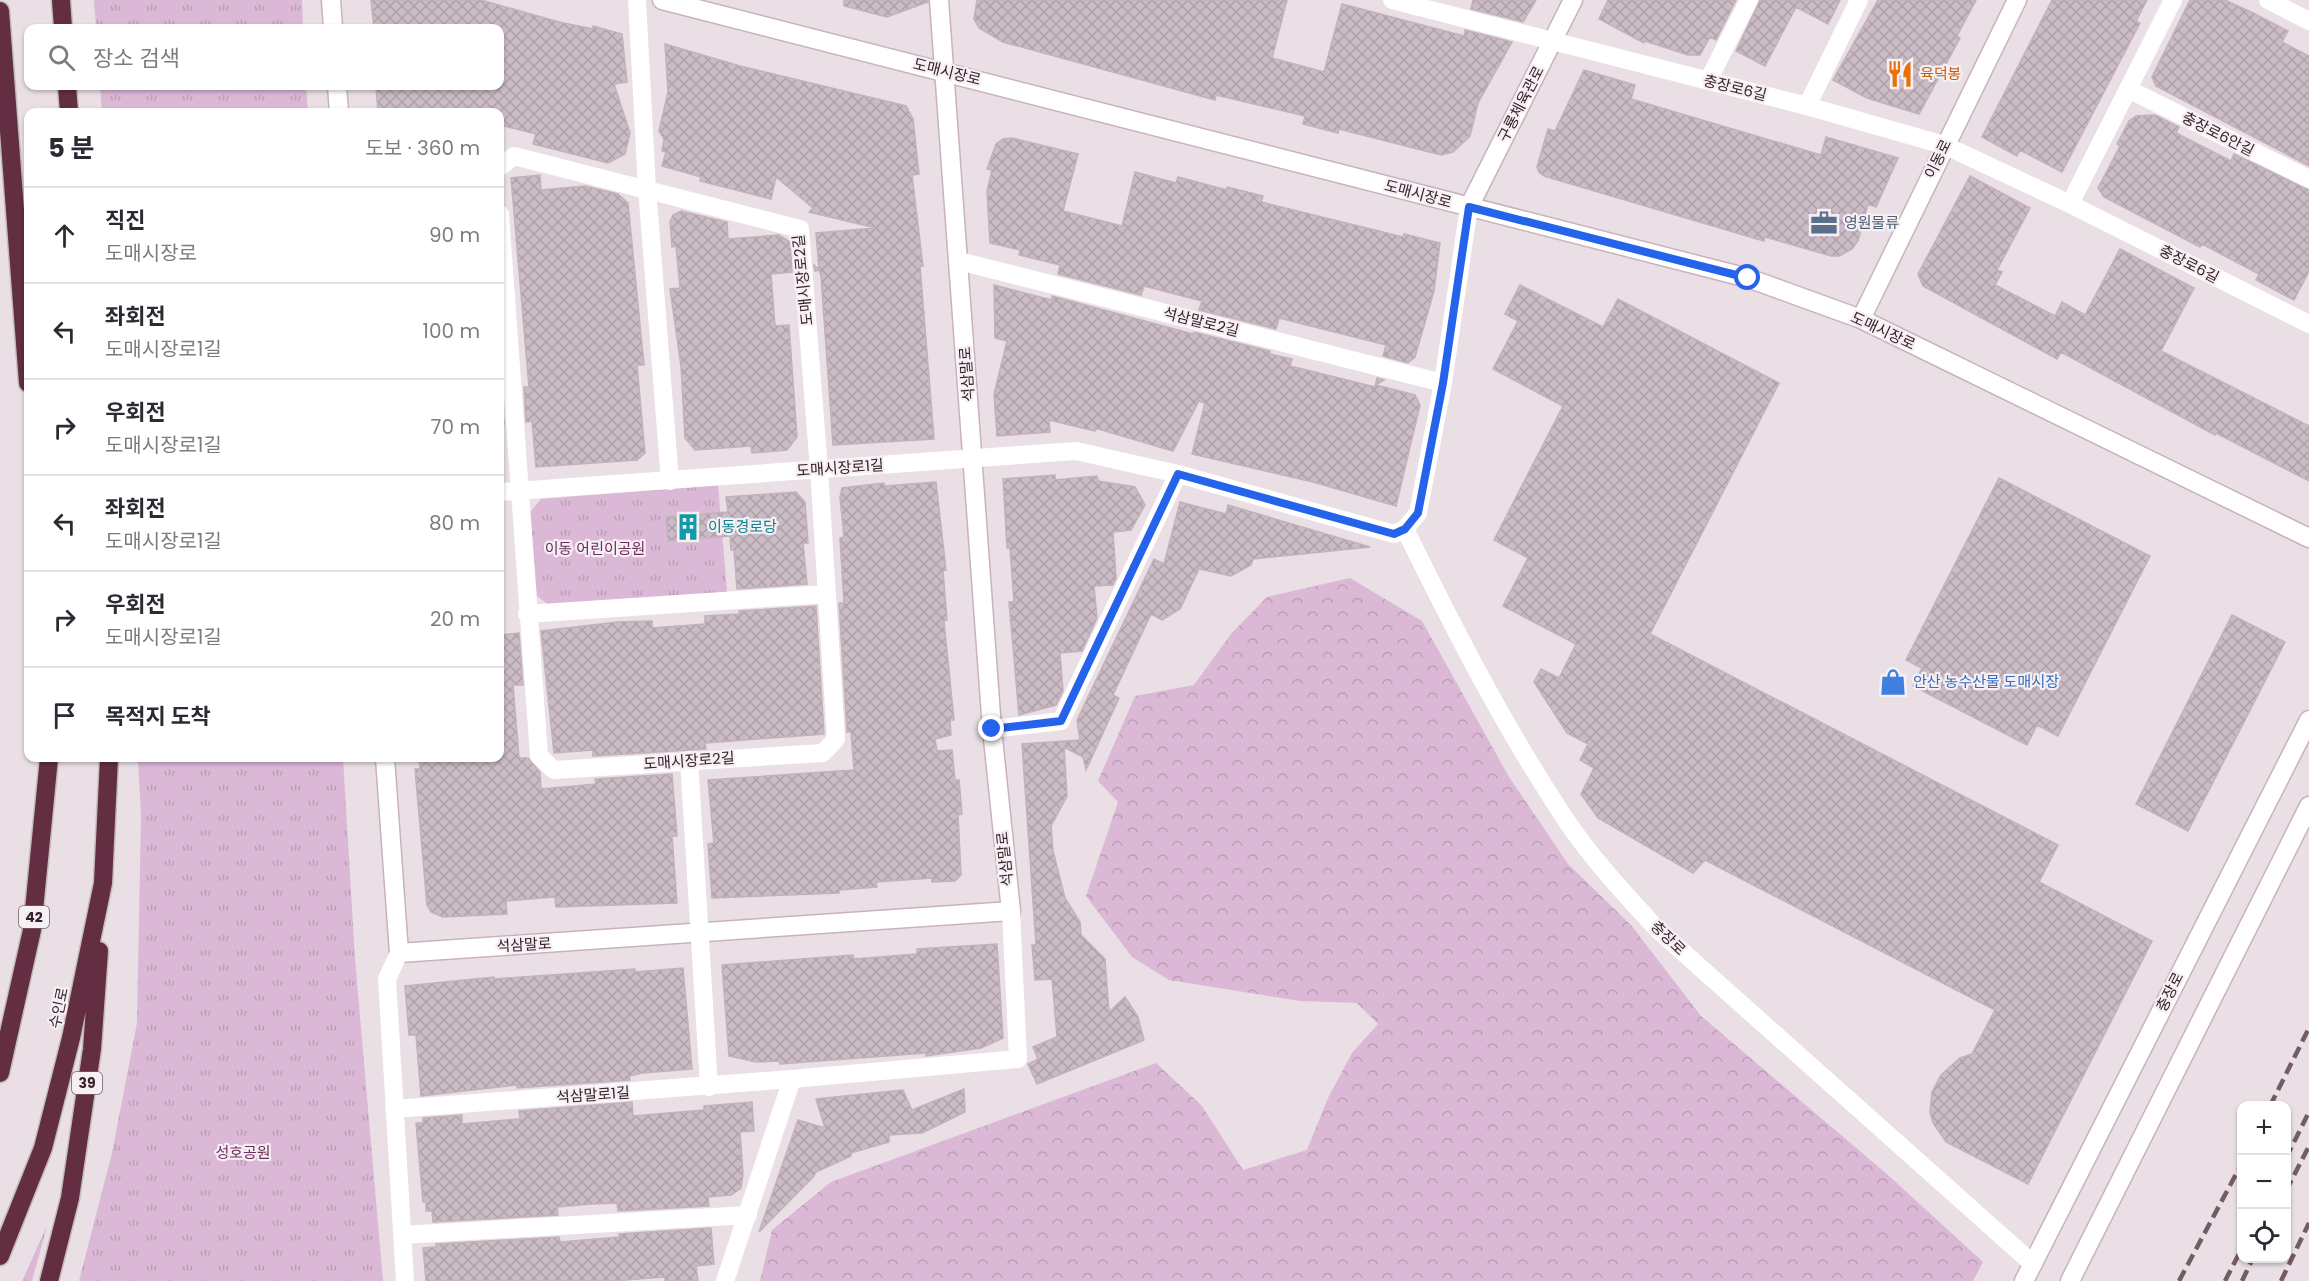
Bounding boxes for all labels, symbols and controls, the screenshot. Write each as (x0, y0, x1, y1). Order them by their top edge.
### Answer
search box (24, 24, 504, 90)
icon: search (45, 41, 78, 74)
text: 장소 검색 (93, 43, 180, 74)
street label: 도매시장로 (911, 53, 983, 90)
restaurant icon: 육덕봉 (1885, 59, 1915, 89)
street label: 구룡체육관로 (1492, 62, 1549, 145)
place label: 육덕봉 (1920, 63, 1961, 84)
street label: 충장로6길 (1701, 69, 1769, 106)
street label: 충장로6안길 (2178, 106, 2258, 161)
text: 5 분 (48, 130, 94, 166)
text: 도보 · 360 m (365, 134, 480, 162)
street label: 이동로 (1919, 136, 1956, 182)
street label: 도매시장로 (1382, 174, 1454, 213)
text: 직진 (105, 205, 145, 236)
office icon: 영원물류 (1809, 208, 1839, 238)
place label: 영원물류 (1844, 212, 1899, 233)
icon: ahead (48, 219, 81, 252)
text: 90 m (429, 221, 480, 249)
street label: 도매시장로2길 (787, 233, 818, 327)
text: 도매시장로 (105, 239, 197, 267)
street label: 충장로6길 (2156, 240, 2223, 288)
route start (1734, 264, 1760, 290)
text: 좌회전 (105, 301, 166, 332)
street label: 석삼말로2길 (1161, 302, 1241, 341)
street label: 도매시장로 (1847, 306, 1919, 355)
icon: left (48, 315, 81, 348)
text: 100 m (423, 317, 480, 345)
text: 도매시장로1길 (105, 335, 222, 363)
street label: 석삼말로 (954, 346, 979, 402)
text: 우회전 (105, 397, 166, 428)
icon: right (48, 411, 81, 444)
text: 70 m (431, 413, 480, 441)
text: 도매시장로1길 (105, 431, 222, 459)
street label: 도매시장로1길 (796, 454, 884, 481)
text: 좌회전 (105, 493, 166, 524)
icon: left (48, 507, 81, 540)
text: 80 m (429, 509, 480, 537)
building icon: 이동경로당 (673, 512, 703, 542)
place label: 이동경로당 (708, 516, 777, 537)
text: 도매시장로1길 (105, 527, 222, 555)
park label: 이동 어린이공원 (545, 538, 645, 559)
text: 우회전 (105, 589, 166, 620)
icon: right (48, 603, 81, 636)
text: 20 m (430, 605, 480, 633)
text: 도매시장로1길 (105, 623, 222, 651)
shop icon: 안산 농수산물 도매시장 (1878, 667, 1908, 697)
place label: 안산 농수산물 도매시장 (1913, 671, 2059, 692)
icon: arrive (48, 699, 81, 732)
text: 목적지 도착 (105, 701, 211, 732)
route end (978, 715, 1004, 741)
street label: 도매시장로2길 (643, 747, 735, 774)
street label: 석삼말로 (991, 831, 1018, 888)
road number: 42 (19, 906, 49, 928)
street label: 충장로 (1646, 916, 1691, 960)
street label: 석삼말로 (496, 933, 552, 956)
street label: 충장로 (2151, 969, 2188, 1015)
street label: 수인로 (44, 985, 73, 1030)
road number: 39 (72, 1072, 102, 1094)
street label: 석삼말로1길 (555, 1081, 631, 1108)
map controls (2237, 1101, 2291, 1263)
button: + (2237, 1101, 2291, 1155)
park label: 성호공원 (215, 1142, 271, 1163)
button: − (2237, 1155, 2291, 1209)
button: locate (2237, 1209, 2291, 1263)

